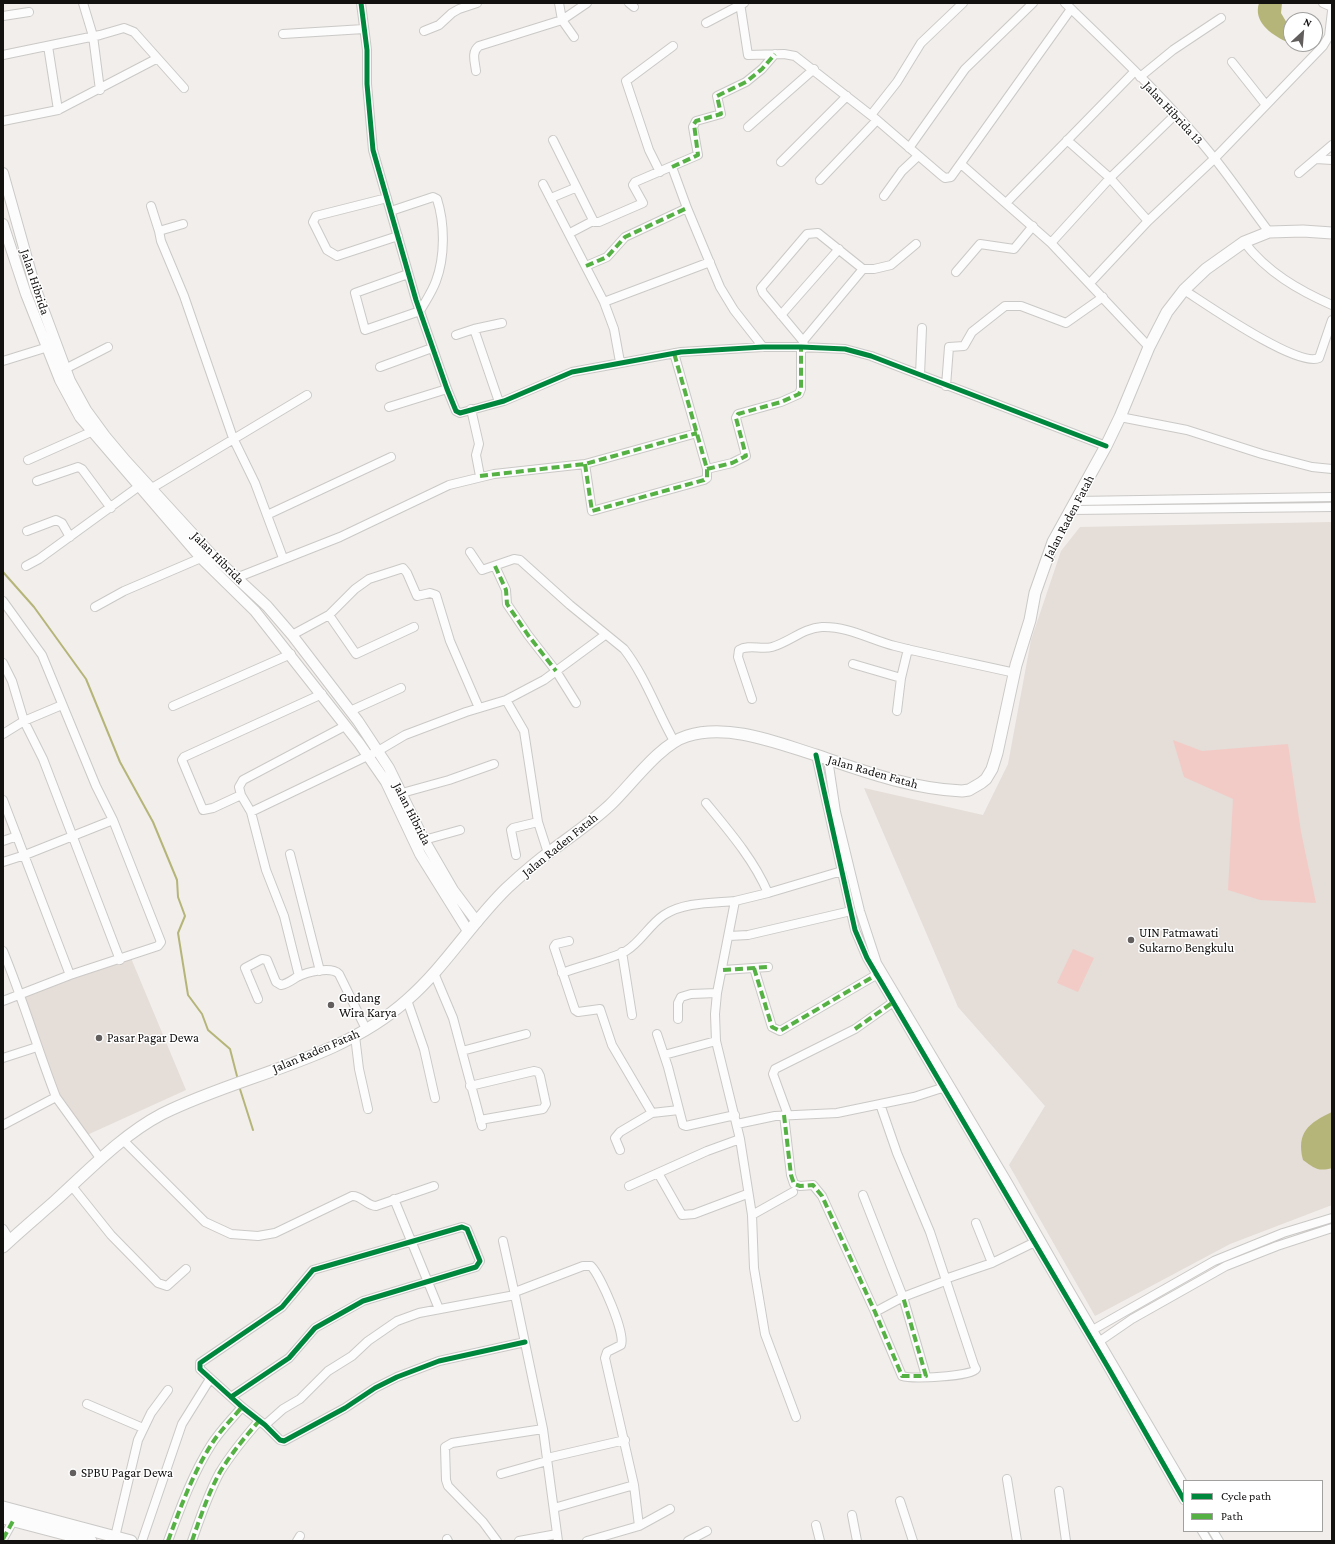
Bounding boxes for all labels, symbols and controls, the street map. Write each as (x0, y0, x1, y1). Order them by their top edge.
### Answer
north arrow (1283, 12, 1323, 52)
text: N (1302, 15, 1314, 29)
street label: Jalan Hibrida 13 (1140, 78, 1206, 148)
street label: Jalan Hibrida (17, 247, 53, 317)
street label: Jalan Raden Fatah (1040, 472, 1098, 562)
street label: Jalan Hibrida (188, 528, 248, 588)
street label: Jalan Raden Fatah (826, 752, 920, 792)
street label: Jalan Hibrida (390, 780, 434, 848)
street label: Jalan Raden Fatah (519, 810, 601, 880)
place label: UIN Fatmawati Sukarno Bengkulu (1139, 925, 1234, 956)
marker: UIN Fatmawati Sukarno Bengkulu (1126, 935, 1136, 945)
place label: Gudang Wira Karya (339, 990, 397, 1021)
marker: Gudang Wira Karya (326, 1000, 336, 1010)
street label: Jalan Raden Fatah (270, 1026, 362, 1076)
place label: Pasar Pagar Dewa (107, 1030, 199, 1046)
marker: Pasar Pagar Dewa (94, 1033, 104, 1043)
place label: SPBU Pagar Dewa (81, 1465, 173, 1481)
marker: SPBU Pagar Dewa (68, 1468, 78, 1478)
legend (1183, 1480, 1323, 1532)
text: Cycle path (1221, 1489, 1271, 1503)
text: Path (1221, 1509, 1243, 1523)

